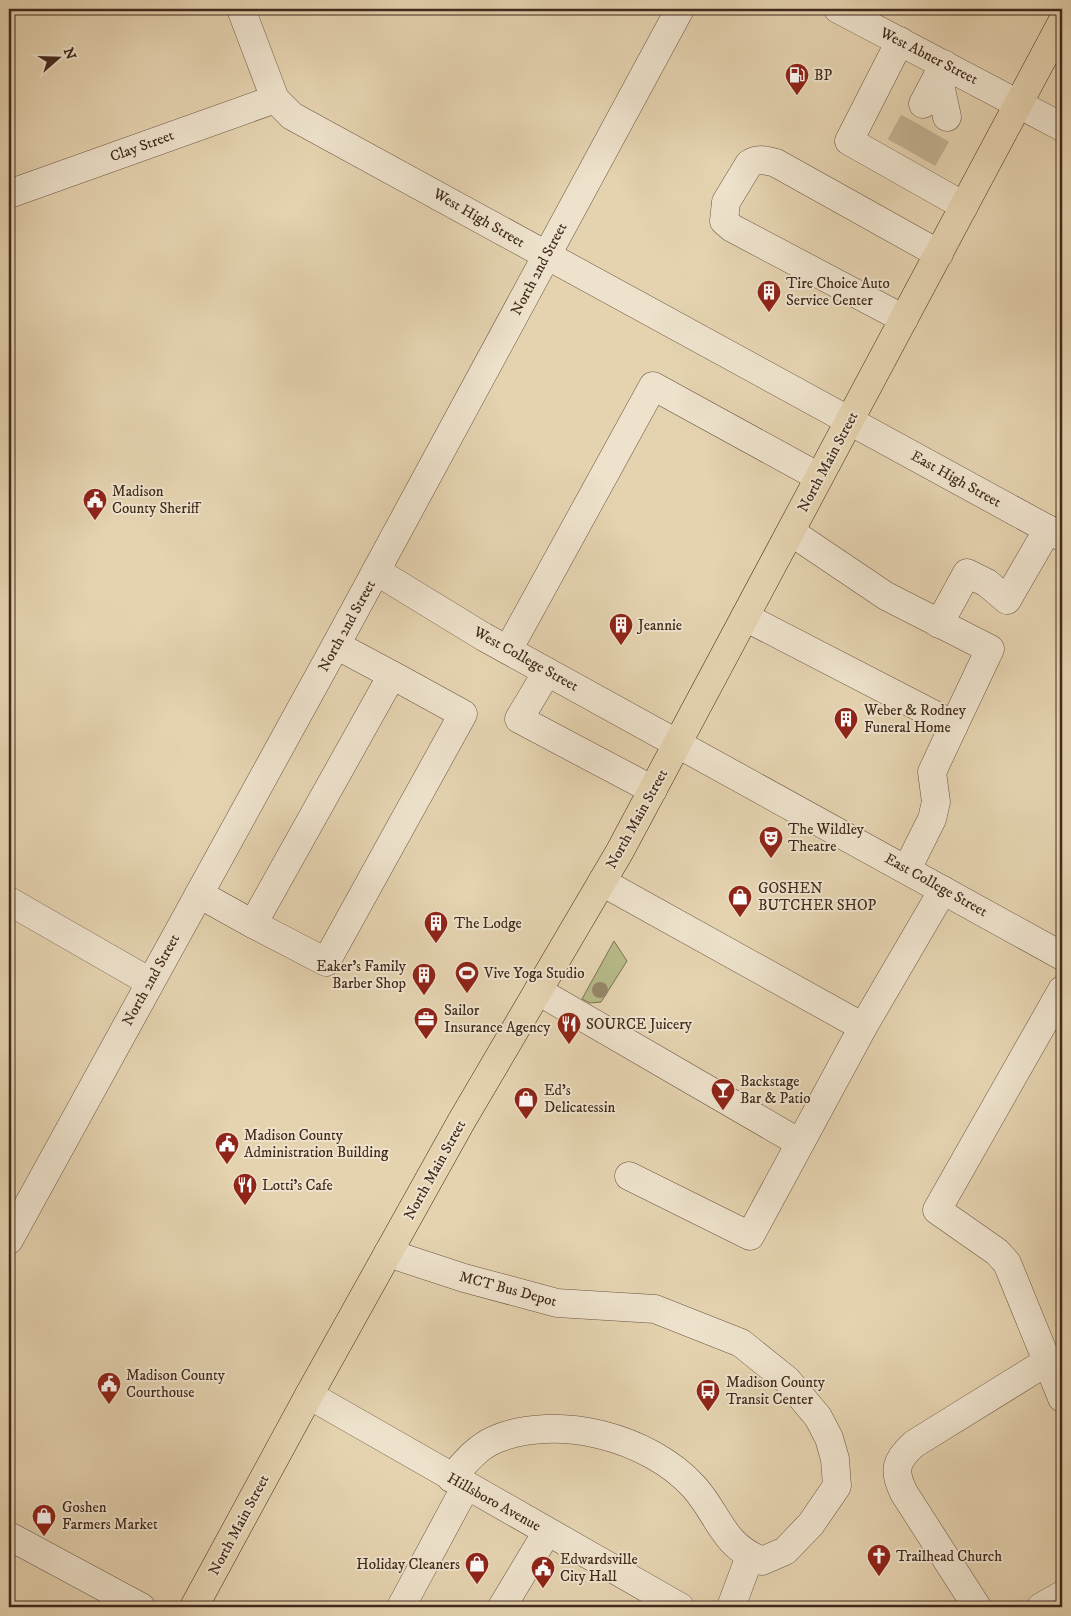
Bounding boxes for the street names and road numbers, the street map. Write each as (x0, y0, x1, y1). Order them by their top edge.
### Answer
street label: West Abner Street (876, 23, 981, 89)
street label: Clay Street (107, 126, 177, 166)
street label: West High Street (429, 184, 528, 252)
street label: North 2nd Street (507, 219, 571, 319)
street label: North Main Street (794, 408, 863, 516)
street label: East High Street (908, 446, 1005, 512)
street label: North 2nd Street (314, 577, 380, 675)
street label: West College Street (469, 622, 582, 696)
street label: North Main Street (602, 766, 672, 872)
street label: East College Street (881, 849, 991, 921)
street label: North 2nd Street (118, 931, 184, 1029)
street label: North Main Street (400, 1117, 470, 1223)
street label: MCT Bus Depot (457, 1267, 559, 1311)
street label: Hillsboro Avenue (444, 1468, 544, 1536)
street label: North Main Street (205, 1471, 274, 1579)

